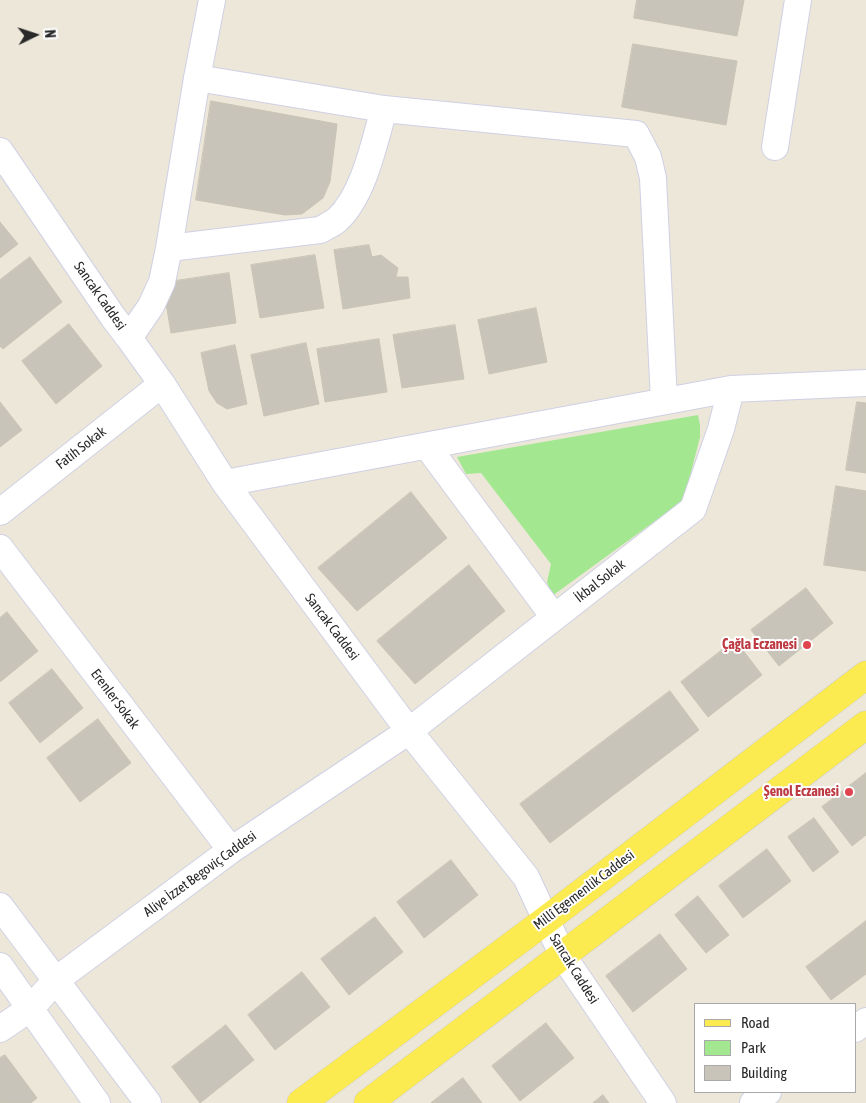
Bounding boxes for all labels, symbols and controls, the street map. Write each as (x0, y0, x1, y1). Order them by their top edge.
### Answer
north arrow (10, 10, 60, 60)
text: N (42, 29, 58, 39)
street label: Sancak Caddesi (70, 259, 130, 333)
street label: Fatih Sokak (53, 423, 109, 473)
street label: İkbal Sokak (571, 556, 629, 606)
street label: Sancak Caddesi (301, 590, 363, 664)
place label: Çağla Eczanesi (722, 637, 797, 653)
marker: Çağla Eczanesi (801, 639, 813, 651)
street label: Erenler Sokak (87, 666, 143, 732)
place label: Şenol Eczanesi (764, 784, 839, 800)
marker: Şenol Eczanesi (843, 786, 855, 798)
street label: Aliye İzzet Begoviç Caddesi (140, 827, 260, 921)
street label: Millî Egemenlik Caddesi (530, 847, 638, 933)
street label: Sancak Caddesi (546, 931, 602, 1007)
legend (694, 1003, 856, 1093)
text: Road (741, 1014, 770, 1031)
text: Park (741, 1039, 766, 1056)
text: Building (741, 1064, 787, 1081)

